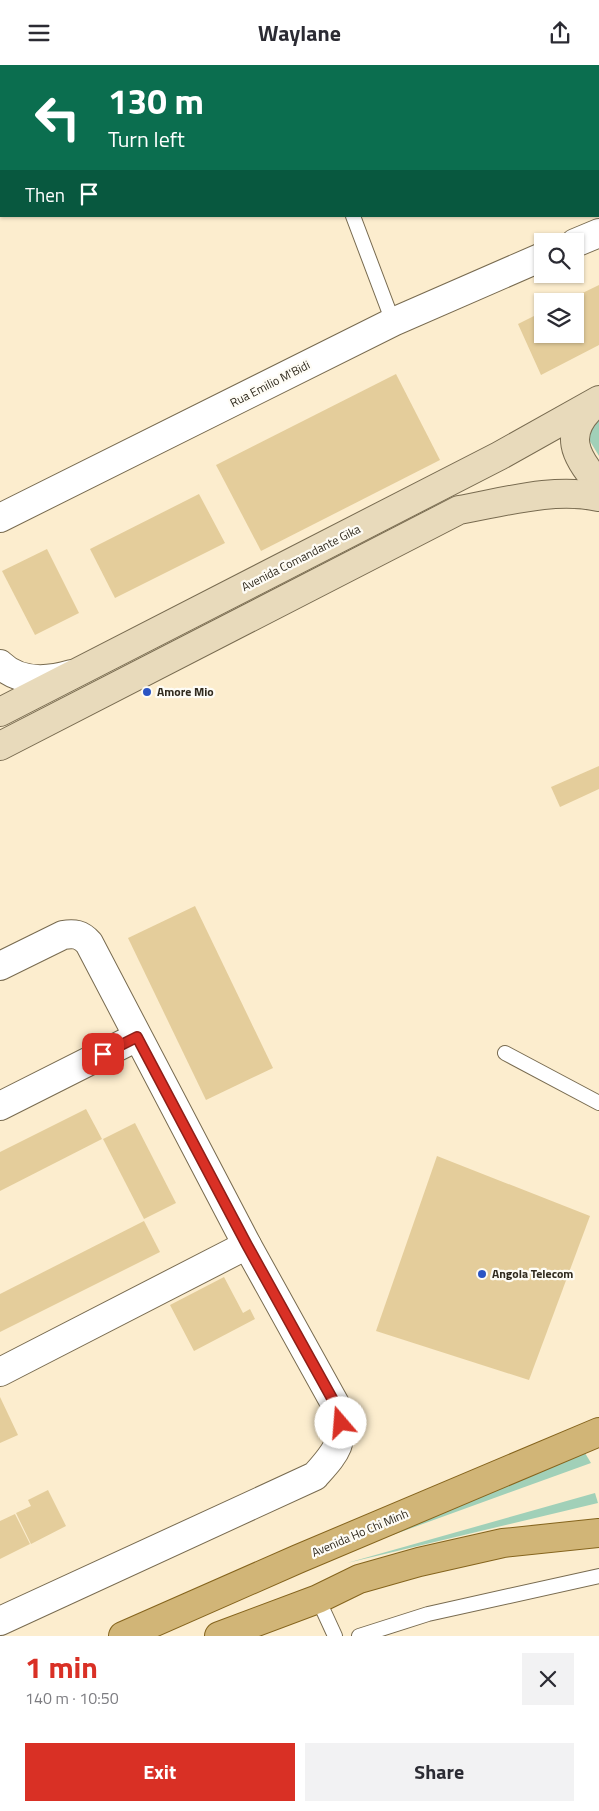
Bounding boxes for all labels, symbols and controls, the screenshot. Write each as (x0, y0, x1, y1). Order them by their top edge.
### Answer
text: Waylane (258, 16, 341, 50)
icon: menu (25, 19, 53, 47)
icon: share (546, 19, 574, 47)
text: 130 m (108, 74, 204, 128)
icon: left (25, 85, 90, 150)
text: Turn left (108, 122, 185, 156)
text: Then (25, 180, 65, 209)
icon: arrive (75, 180, 103, 208)
map controls (534, 233, 584, 343)
button: search (534, 233, 584, 283)
button: layers (534, 293, 584, 343)
street label: Rua Emilio M'Bidi (226, 355, 313, 412)
street label: Avenida Comandante Gika (238, 519, 364, 596)
place label: Amore Mio (157, 682, 214, 701)
marker: Amore Mio (141, 686, 153, 698)
pin (82, 1033, 124, 1075)
icon: arrive (89, 1040, 117, 1068)
place label: Angola Telecom (492, 1264, 573, 1283)
marker: Angola Telecom (476, 1268, 488, 1280)
position arrow (314, 1396, 366, 1448)
street label: Avenida Ho Chi Minh (308, 1504, 411, 1562)
text: 1 min (25, 1644, 98, 1690)
button: close (522, 1653, 574, 1705)
text: 140 m · 10:50 (25, 1686, 119, 1710)
button: Exit (25, 1743, 295, 1801)
button: Share (305, 1743, 574, 1801)

